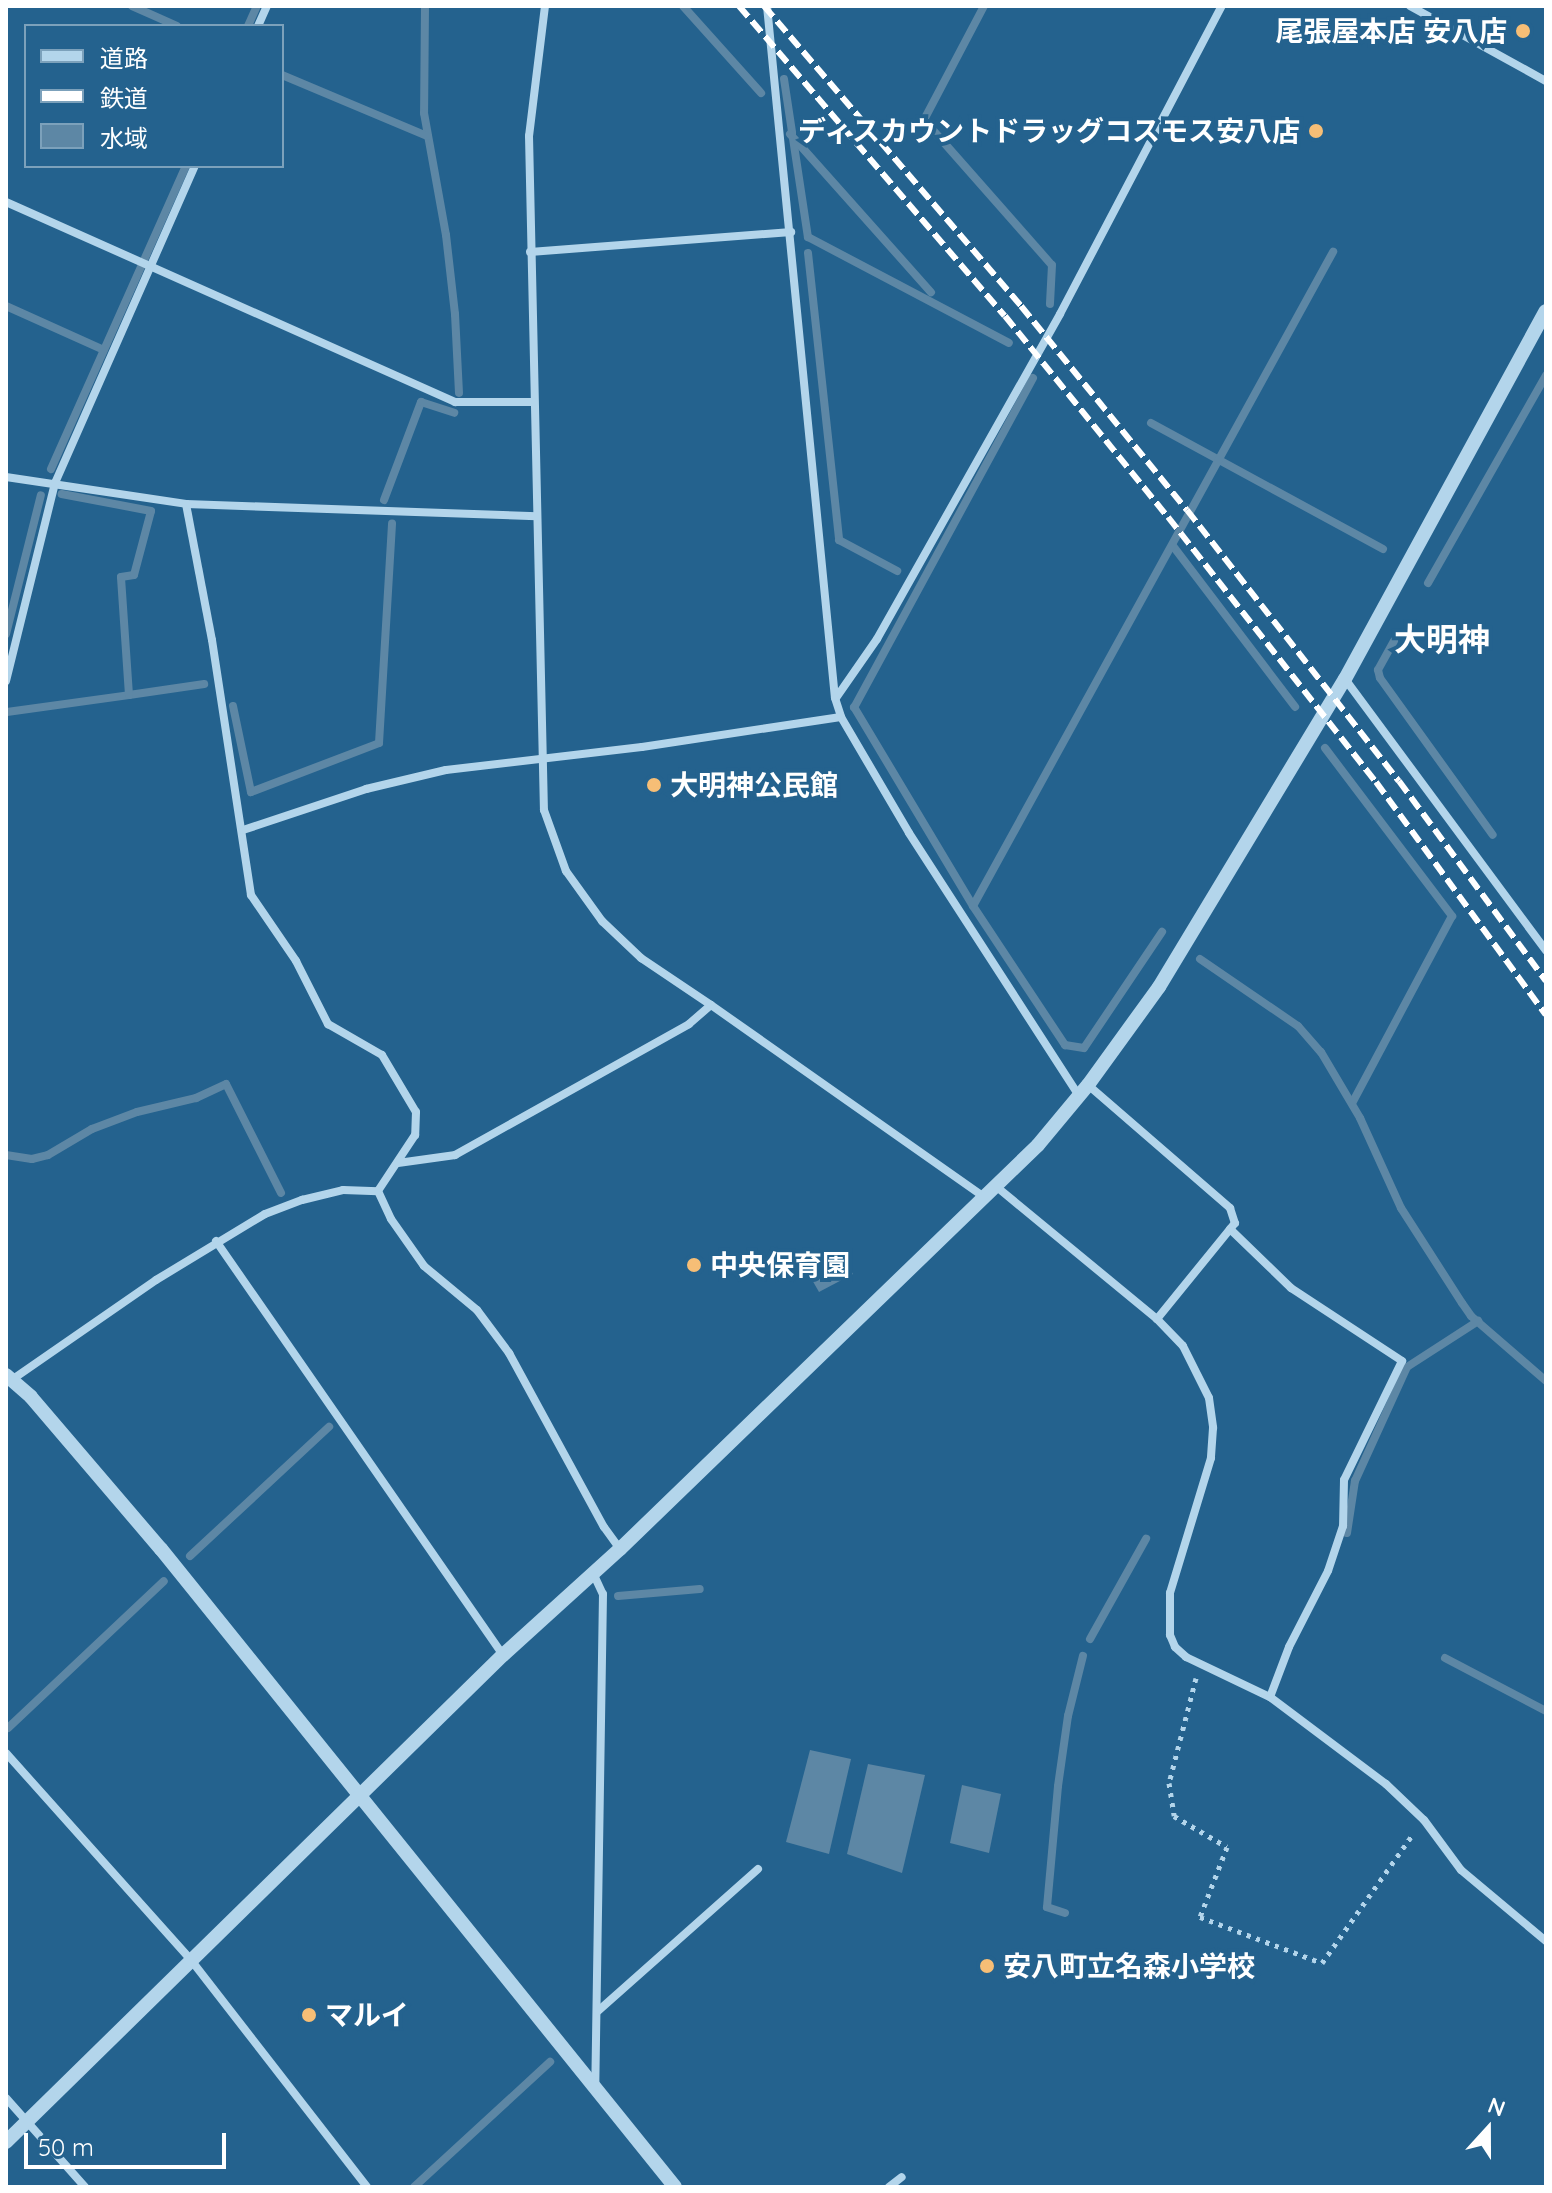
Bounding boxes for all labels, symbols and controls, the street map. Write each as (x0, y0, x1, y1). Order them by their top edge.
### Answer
place label: 尾張屋本店 安八店 (1275, 14, 1507, 48)
marker: 尾張屋本店 安八店 (1514, 22, 1532, 40)
legend (24, 24, 284, 168)
text: 道路 (100, 43, 148, 73)
text: 鉄道 (100, 83, 148, 113)
place label: ディスカウントドラッグコスモス安八店 (796, 114, 1300, 148)
marker: ディスカウントドラッグコスモス安八店 (1307, 122, 1325, 140)
text: 水域 (100, 123, 148, 153)
district label: 大明神 (1394, 620, 1490, 658)
place label: 大明神公民館 (670, 768, 838, 802)
marker: 大明神公民館 (645, 776, 663, 794)
place label: 中央保育園 (710, 1248, 850, 1282)
marker: 中央保育園 (685, 1256, 703, 1274)
place label: 安八町立名森小学校 (1003, 1949, 1255, 1983)
marker: 安八町立名森小学校 (978, 1957, 996, 1975)
place label: マルイ (325, 1998, 409, 2032)
marker: マルイ (300, 2006, 318, 2024)
north arrow (1448, 2089, 1528, 2169)
text: N (1484, 2091, 1509, 2123)
scale bar (28, 2117, 230, 2167)
text: 50 m (38, 2132, 94, 2162)

